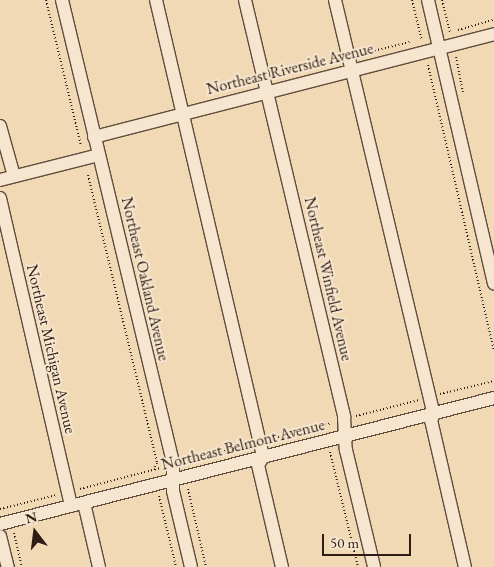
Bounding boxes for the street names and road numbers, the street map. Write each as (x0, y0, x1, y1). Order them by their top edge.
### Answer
street label: Northeast Riverside Avenue (205, 39, 375, 99)
street label: Northeast Oakland Avenue (117, 195, 173, 363)
street label: Northeast Winfield Avenue (300, 195, 356, 363)
street label: Northeast Michigan Avenue (22, 262, 80, 436)
street label: Northeast Belmont Avenue (159, 415, 327, 475)

